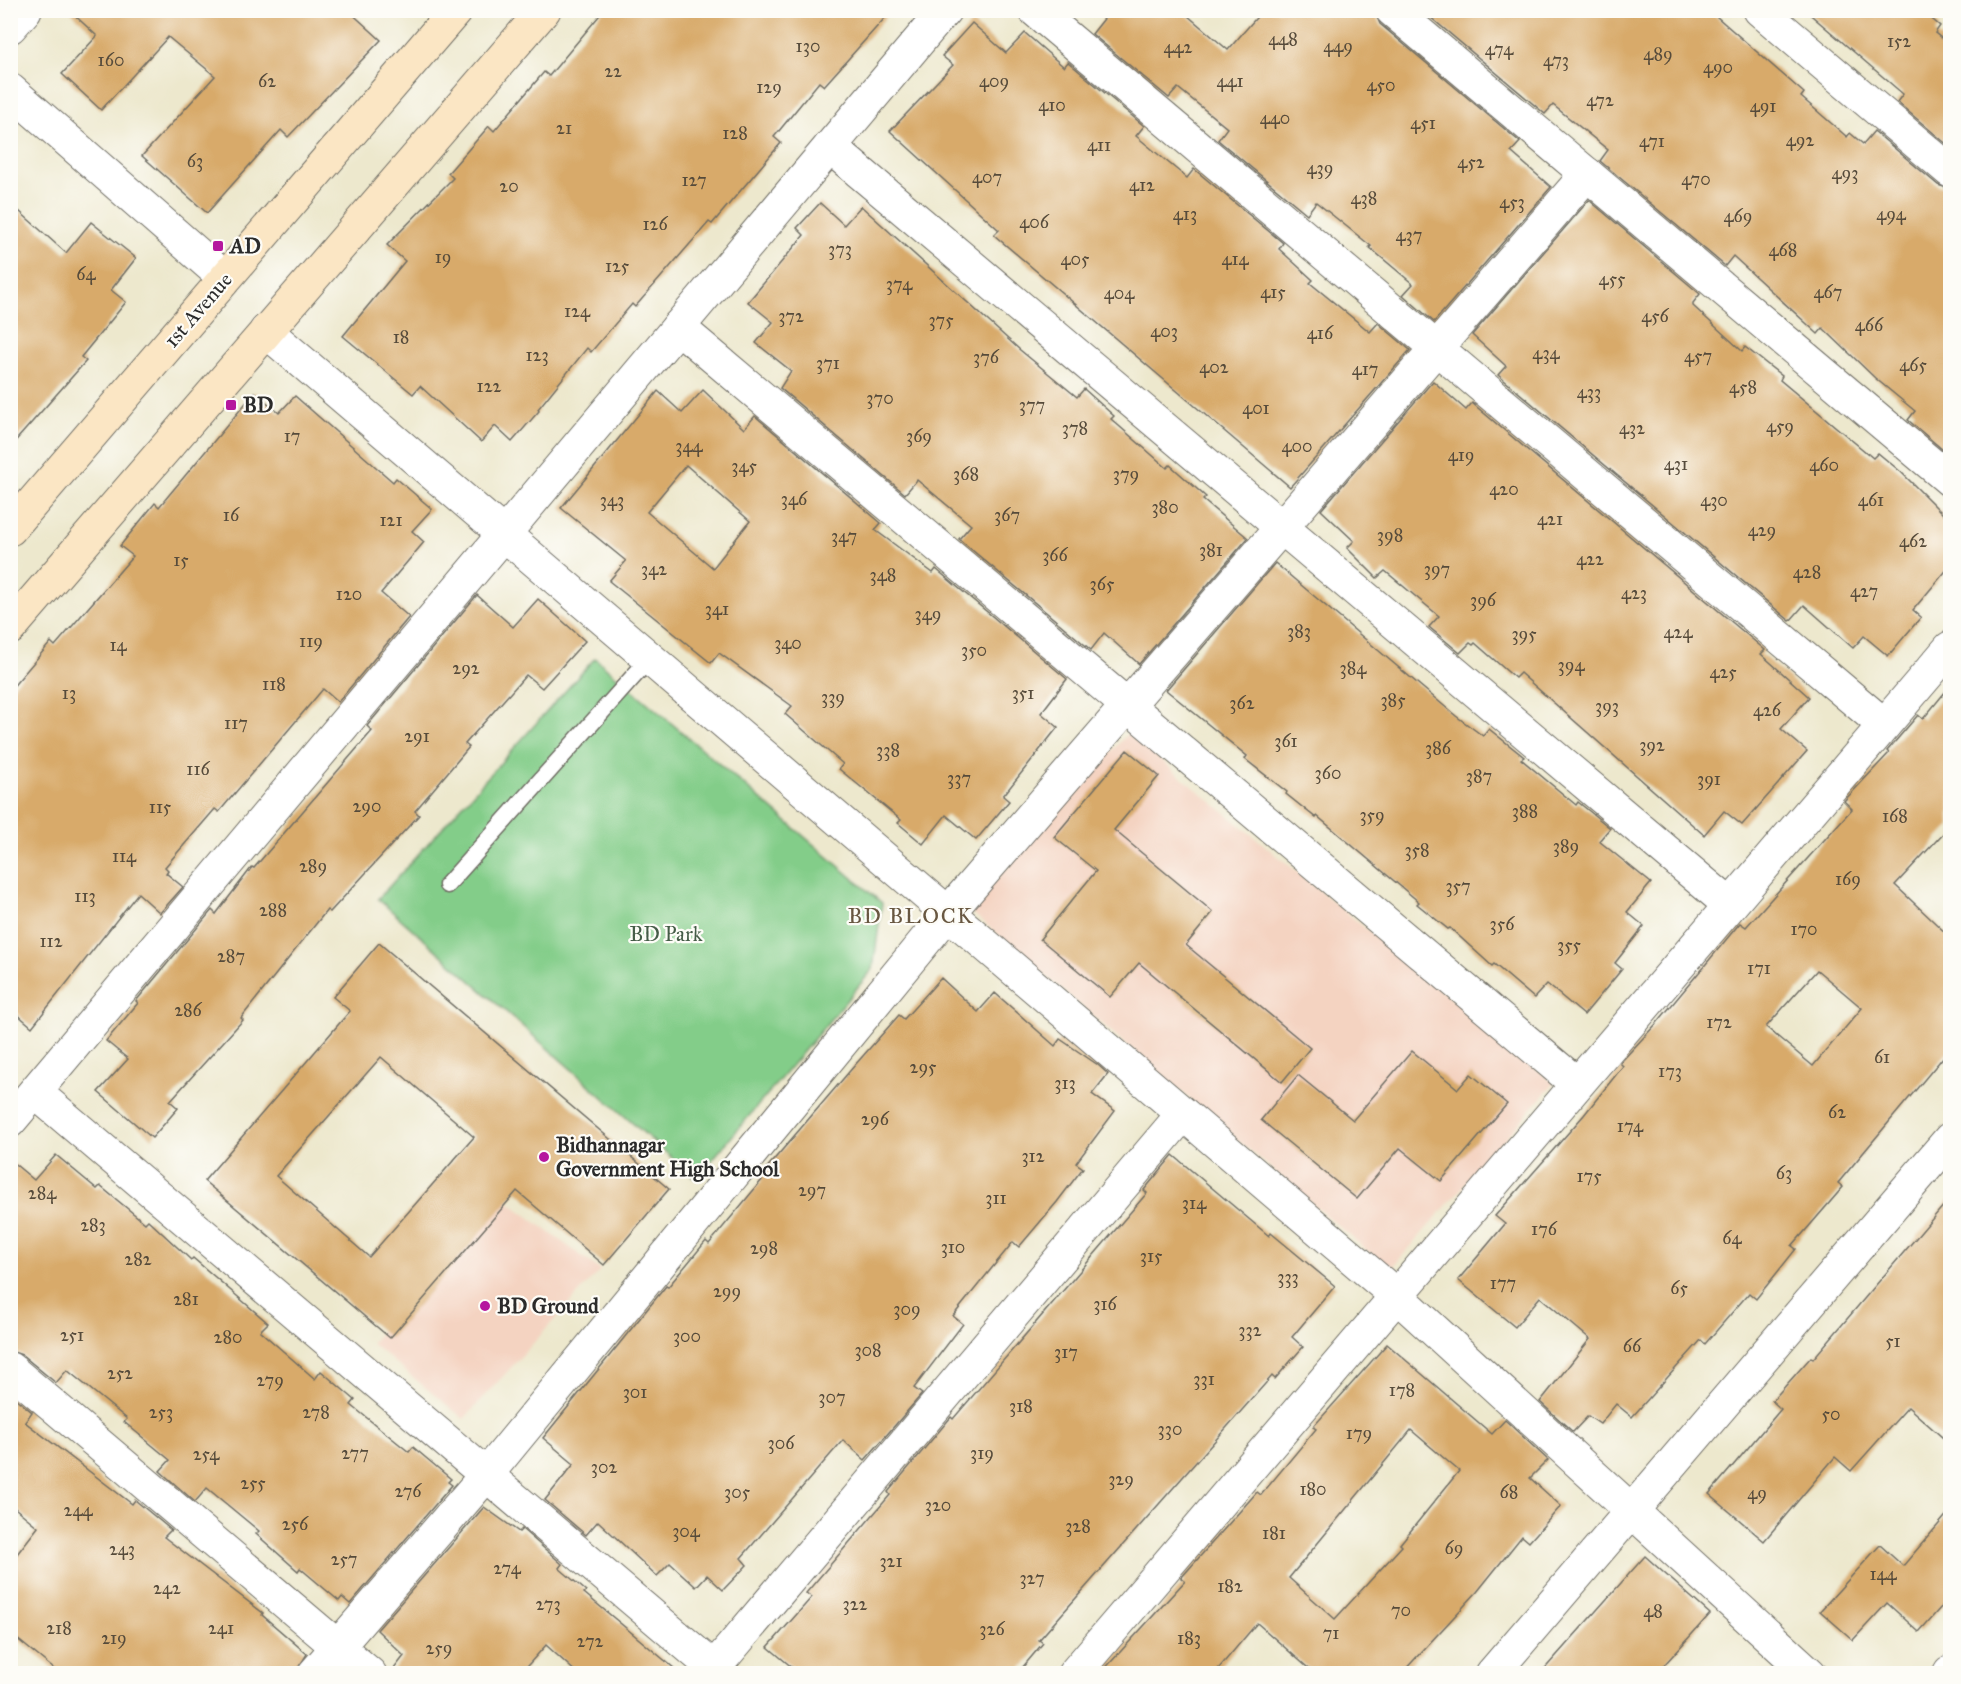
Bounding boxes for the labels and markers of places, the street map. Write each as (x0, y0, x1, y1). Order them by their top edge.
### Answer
place label: AD (228, 233, 261, 259)
marker: AD (211, 239, 225, 253)
place label: BD (243, 392, 273, 418)
marker: BD (224, 398, 238, 412)
place label: Bidhannagar Government High School (556, 1132, 780, 1182)
marker: Bidhannagar Government High School (537, 1150, 551, 1164)
place label: BD Ground (497, 1293, 599, 1319)
marker: BD Ground (478, 1299, 492, 1313)

